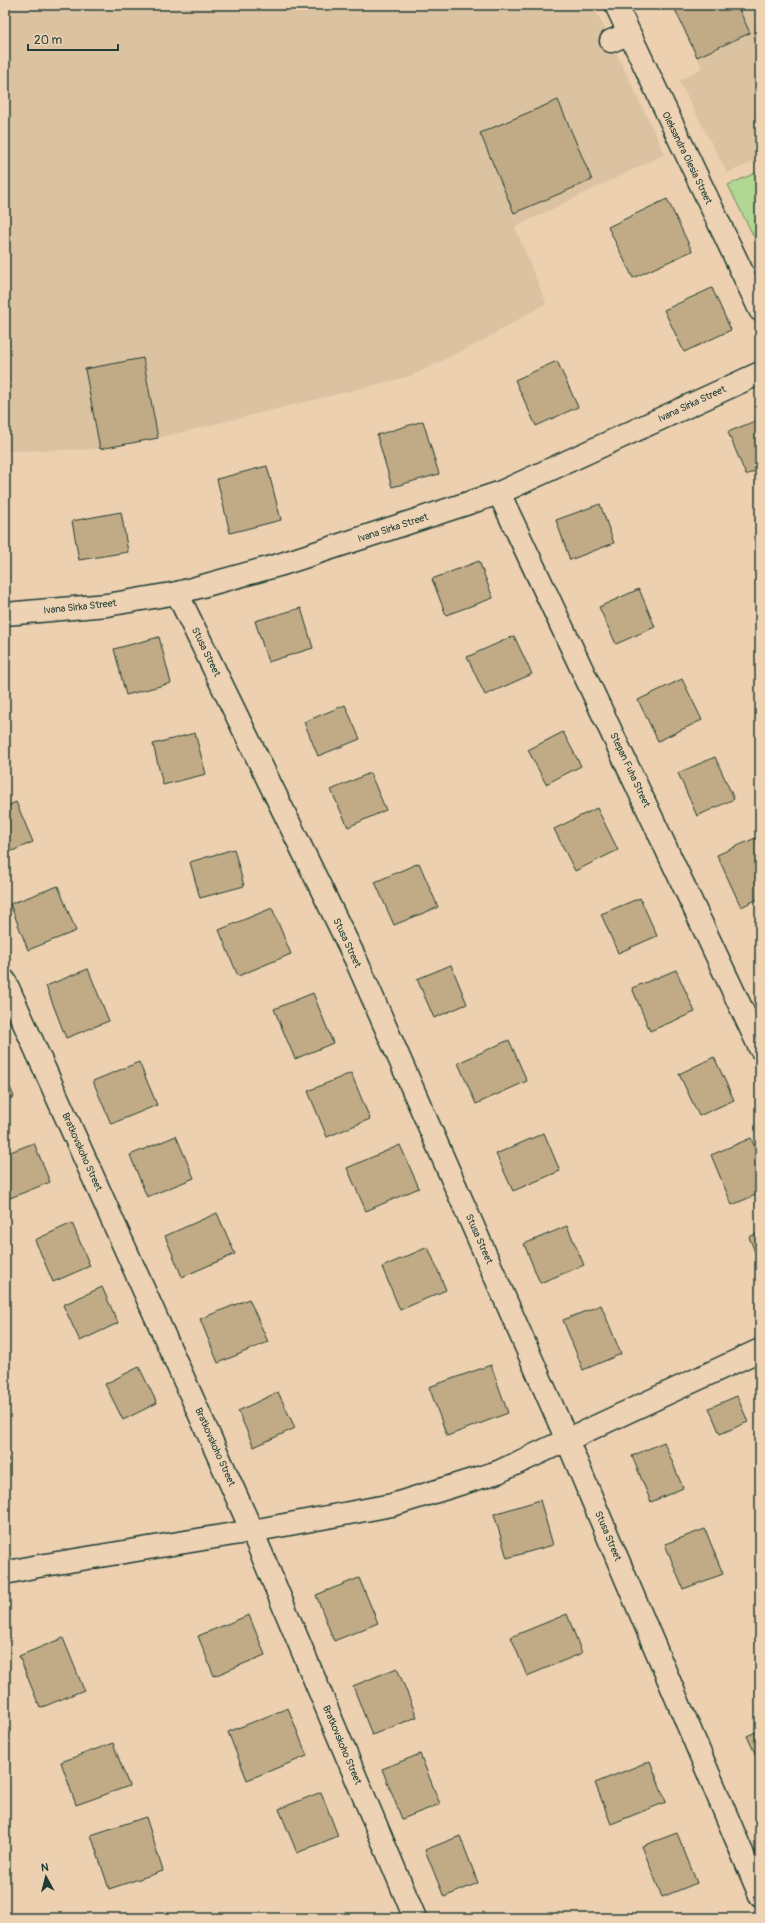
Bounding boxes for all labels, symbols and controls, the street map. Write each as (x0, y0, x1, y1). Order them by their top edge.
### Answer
scale bar (28, 26, 118, 52)
text: 20 m (34, 33, 63, 48)
street label: Oleksandra Olesia Street (659, 110, 715, 207)
street label: Ivana Sirka Street (656, 383, 729, 425)
street label: Ivana Sirka Street (356, 511, 431, 545)
street label: Ivana Sirka Street (43, 597, 118, 617)
street label: Stusa Street (189, 625, 223, 679)
street label: Stepan Fuha Street (607, 731, 653, 810)
street label: Stusa Street (330, 916, 364, 971)
street label: Bratkovskoho Street (59, 1111, 105, 1194)
street label: Stusa Street (463, 1212, 496, 1267)
street label: Bratkovskoho Street (192, 1406, 238, 1489)
street label: Stusa Street (592, 1509, 624, 1564)
street label: Bratkovskoho Street (320, 1704, 365, 1787)
north arrow (26, 1857, 66, 1897)
text: N (40, 1861, 50, 1874)

